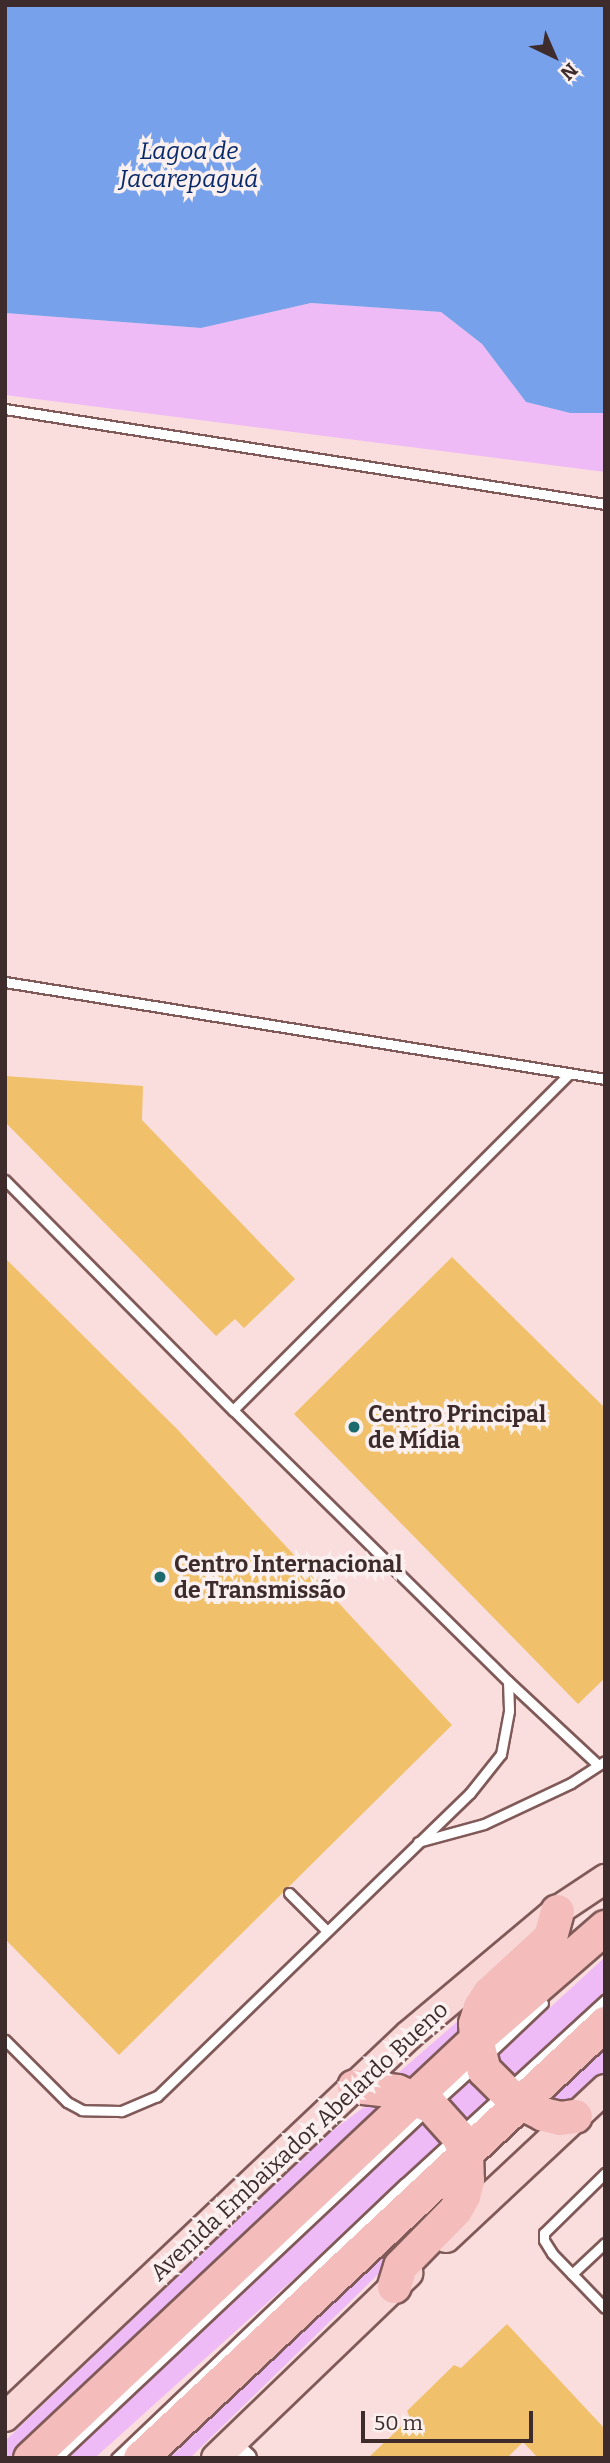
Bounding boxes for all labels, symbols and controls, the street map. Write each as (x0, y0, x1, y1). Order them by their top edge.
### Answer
north arrow (519, 21, 589, 91)
text: N (556, 58, 582, 85)
water label: Lagoa de Jacarepaguá (120, 138, 258, 194)
place label: Centro Principal de Mídia (368, 1400, 546, 1454)
marker: Centro Principal de Mídia (346, 1419, 362, 1435)
place label: Centro Internacional de Transmissão (174, 1550, 402, 1604)
marker: Centro Internacional de Transmissão (152, 1569, 168, 1585)
street label: Avenida Embaixador Abelardo Bueno (144, 1996, 454, 2286)
scale bar (365, 2396, 536, 2440)
text: 50 m (374, 2410, 423, 2436)

